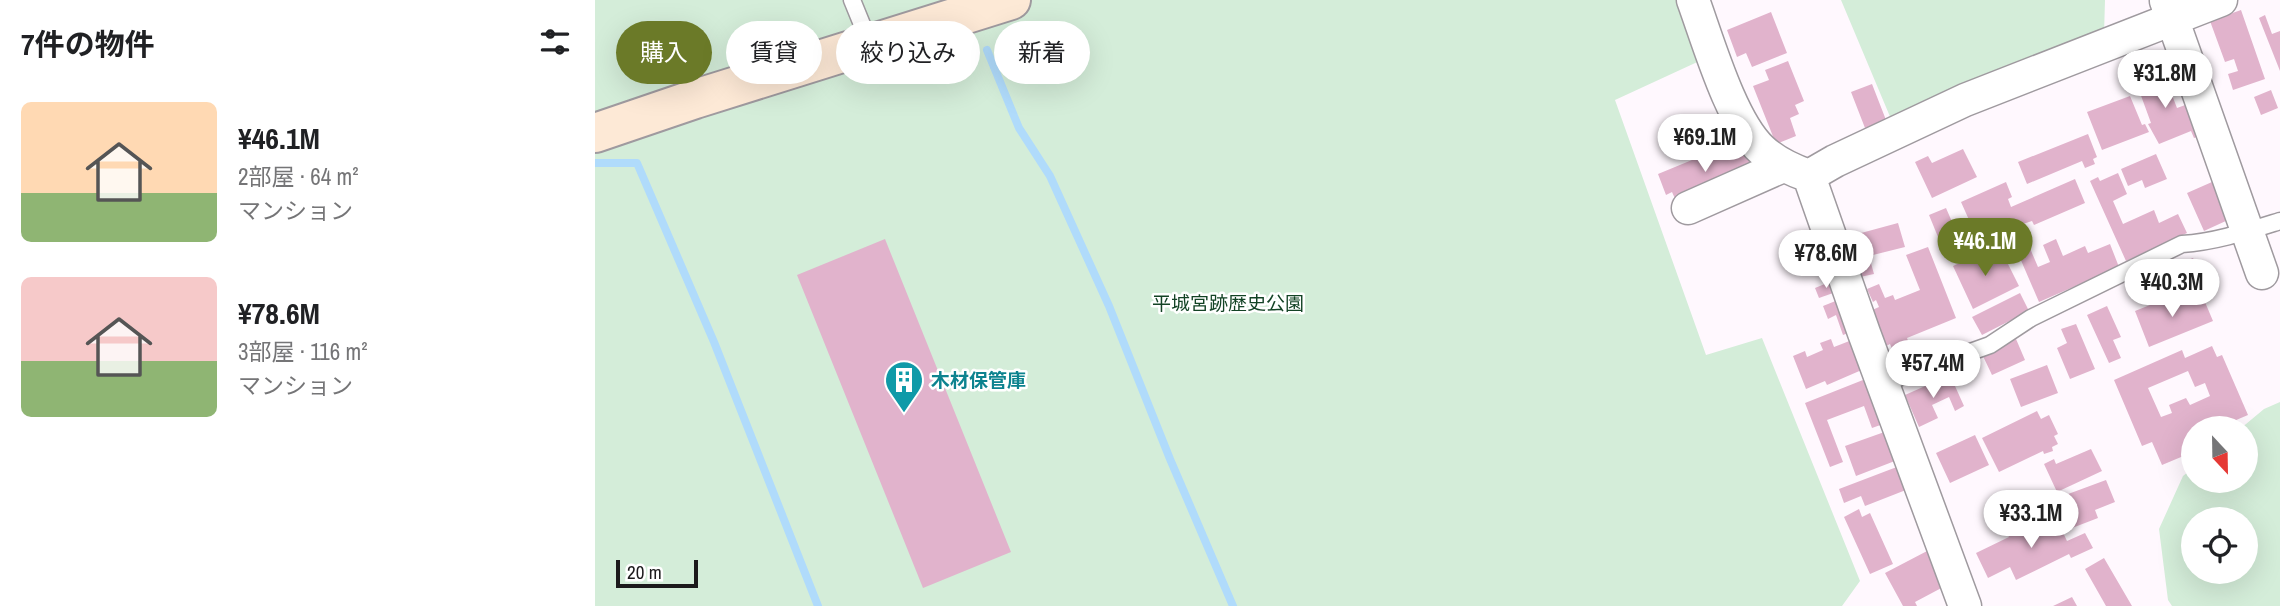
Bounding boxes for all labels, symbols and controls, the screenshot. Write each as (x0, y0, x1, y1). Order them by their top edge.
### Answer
chip: 購入 (616, 21, 712, 84)
chip: 賃貸 (726, 21, 822, 84)
chip: 絞り込み (836, 21, 980, 84)
chip: 新着 (994, 21, 1090, 84)
icon: filters (536, 23, 574, 61)
text: 7件の物件 (21, 24, 155, 64)
pin: ¥31.8M (2108, 50, 2222, 110)
text: ¥31.8M (2134, 57, 2196, 88)
pin: ¥69.1M (1648, 114, 1762, 174)
text: ¥46.1M (238, 118, 320, 158)
text: ¥69.1M (1674, 121, 1736, 152)
icon: home (77, 130, 161, 214)
text: 2部屋 · 64 m² (238, 161, 358, 192)
text: マンション (238, 195, 353, 226)
pin: ¥46.1M (1928, 218, 2042, 278)
text: ¥46.1M (1954, 225, 2016, 256)
pin: ¥78.6M (1769, 230, 1883, 290)
text: ¥78.6M (1795, 237, 1857, 268)
pin: ¥40.3M (2115, 260, 2229, 319)
text: ¥40.3M (2141, 266, 2203, 297)
park label: 平城宮跡歴史公園 (1152, 290, 1304, 316)
text: ¥78.6M (238, 293, 320, 333)
icon: home (77, 305, 161, 389)
text: 3部屋 · 116 m² (238, 336, 368, 367)
pin: ¥57.4M (1876, 340, 1990, 400)
text: ¥57.4M (1902, 347, 1964, 378)
building icon: 木材保管庫 (883, 359, 925, 414)
place label: 木材保管庫 (931, 367, 1026, 393)
text: マンション (238, 370, 353, 401)
north arrow (2181, 416, 2257, 494)
map controls (2181, 416, 2258, 584)
pin: ¥33.1M (1974, 490, 2088, 550)
text: ¥33.1M (2000, 497, 2062, 528)
button: locate (2181, 507, 2258, 584)
scale bar (616, 557, 698, 589)
text: 20 m (627, 559, 662, 585)

